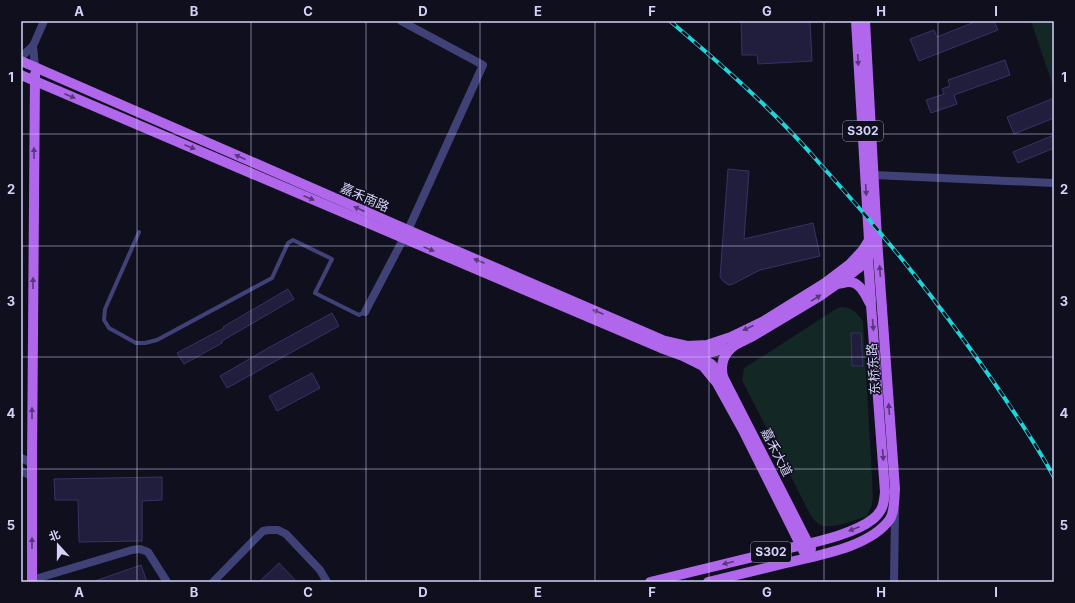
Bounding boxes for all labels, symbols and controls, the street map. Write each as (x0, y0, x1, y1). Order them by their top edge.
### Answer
text: A (74, 3, 84, 19)
text: B (190, 3, 199, 19)
text: C (303, 3, 313, 19)
text: D (418, 3, 428, 19)
text: E (534, 3, 542, 19)
text: F (648, 3, 656, 19)
text: G (762, 3, 772, 19)
text: H (876, 3, 886, 19)
text: I (994, 3, 998, 19)
one-way arrow (855, 54, 862, 66)
text: 1 (8, 69, 14, 85)
text: 1 (1061, 69, 1067, 85)
one-way arrow (65, 93, 76, 99)
road number: S302 (843, 121, 883, 141)
one-way arrow (184, 144, 195, 150)
one-way arrow (31, 146, 37, 159)
one-way arrow (235, 154, 246, 160)
street label: 嘉禾南路 (338, 179, 392, 215)
text: 2 (7, 181, 15, 197)
text: 2 (1060, 181, 1068, 197)
one-way arrow (863, 184, 870, 196)
one-way arrow (304, 196, 316, 202)
one-way arrow (354, 206, 365, 212)
one-way arrow (423, 247, 435, 253)
one-way arrow (473, 258, 484, 264)
one-way arrow (876, 265, 883, 277)
one-way arrow (30, 276, 36, 289)
text: 3 (7, 293, 15, 309)
text: 3 (1060, 293, 1068, 309)
one-way arrow (810, 294, 822, 301)
one-way arrow (592, 309, 604, 316)
one-way arrow (869, 319, 876, 331)
one-way arrow (743, 325, 754, 331)
street label: 东桥东路 (863, 342, 883, 396)
one-way arrow (886, 403, 893, 415)
text: 4 (7, 405, 16, 421)
text: 4 (1060, 405, 1069, 421)
one-way arrow (29, 406, 35, 419)
street label: 嘉禾大道 (758, 425, 796, 479)
one-way arrow (879, 449, 886, 461)
text: 5 (7, 517, 15, 533)
text: 5 (1060, 517, 1068, 533)
north arrow (38, 525, 78, 565)
one-way arrow (847, 526, 859, 532)
text: 北 (47, 527, 62, 544)
one-way arrow (29, 536, 35, 549)
road number: S302 (751, 542, 791, 562)
one-way arrow (722, 560, 734, 566)
text: A (74, 584, 84, 600)
text: B (190, 584, 199, 600)
text: C (303, 584, 313, 600)
text: D (418, 584, 428, 600)
text: E (534, 584, 542, 600)
text: F (648, 584, 656, 600)
text: G (762, 584, 772, 600)
text: H (876, 584, 886, 600)
text: I (994, 584, 998, 600)

